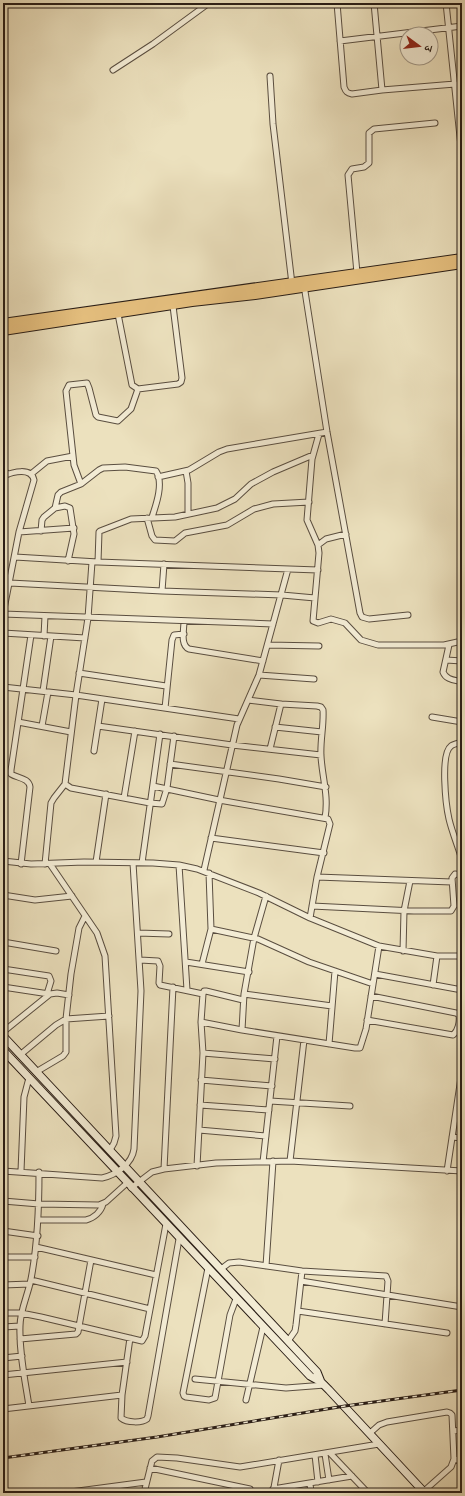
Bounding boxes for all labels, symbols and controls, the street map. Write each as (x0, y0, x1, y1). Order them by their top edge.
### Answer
north arrow (399, 26, 439, 66)
text: उ (421, 43, 434, 54)

